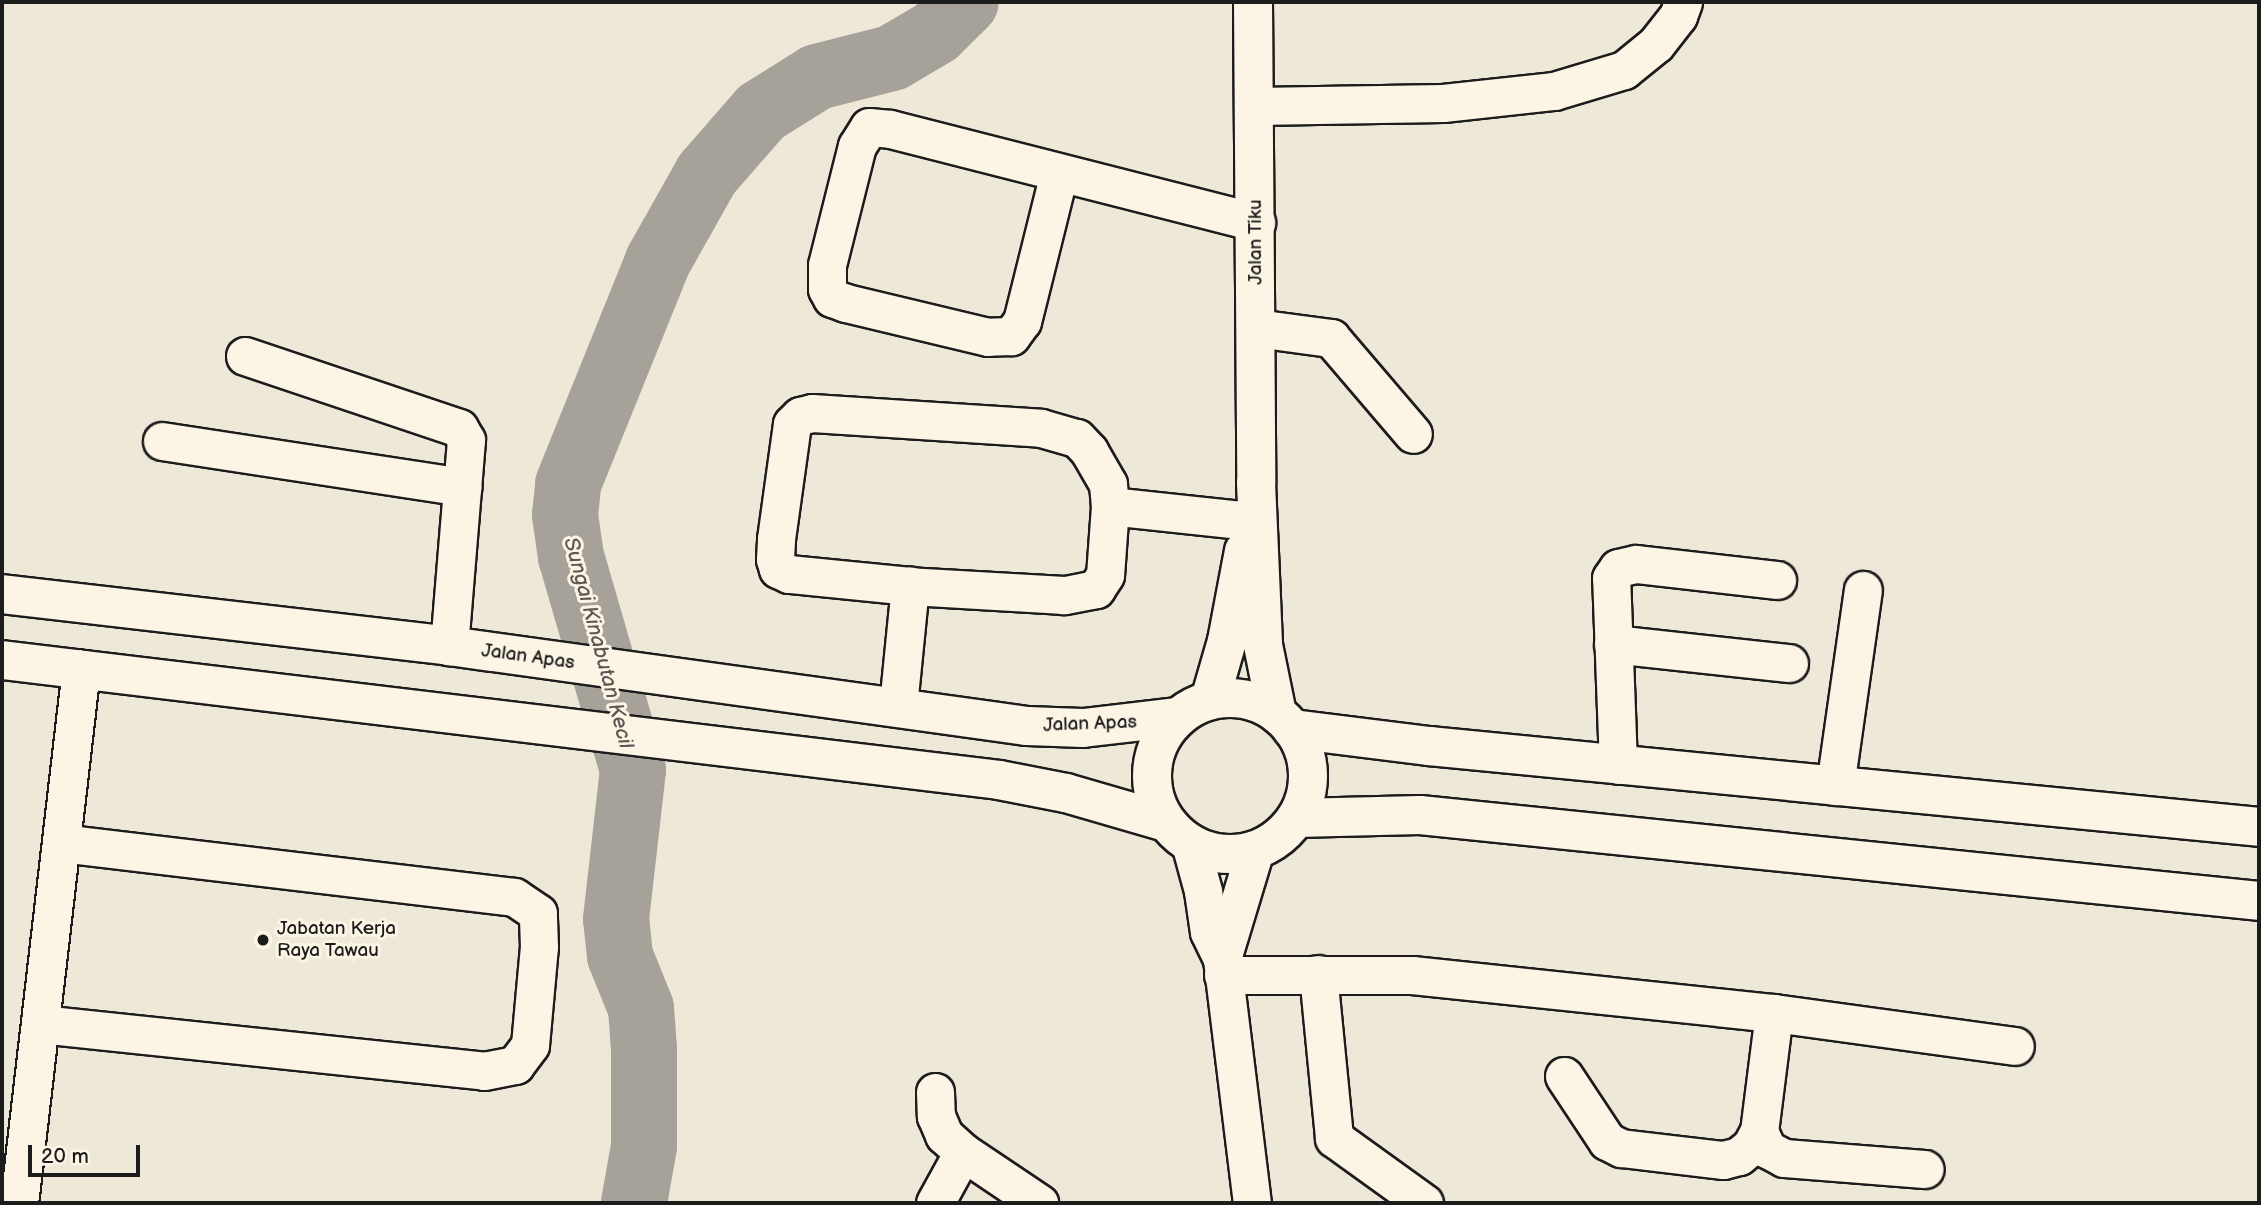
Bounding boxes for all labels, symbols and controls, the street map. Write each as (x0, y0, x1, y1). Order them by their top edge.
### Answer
street label: Jalan Tiku (1245, 199, 1267, 285)
water label: Sungai Kinabutan Kecil (558, 535, 638, 751)
street label: Jalan Apas (480, 639, 576, 675)
street label: Jalan Apas (1043, 711, 1137, 737)
place label: Jabatan Kerja Raya Tawau (277, 918, 396, 962)
marker: Jabatan Kerja Raya Tawau (255, 932, 271, 948)
scale bar (32, 1132, 144, 1176)
text: 20 m (41, 1144, 89, 1169)

